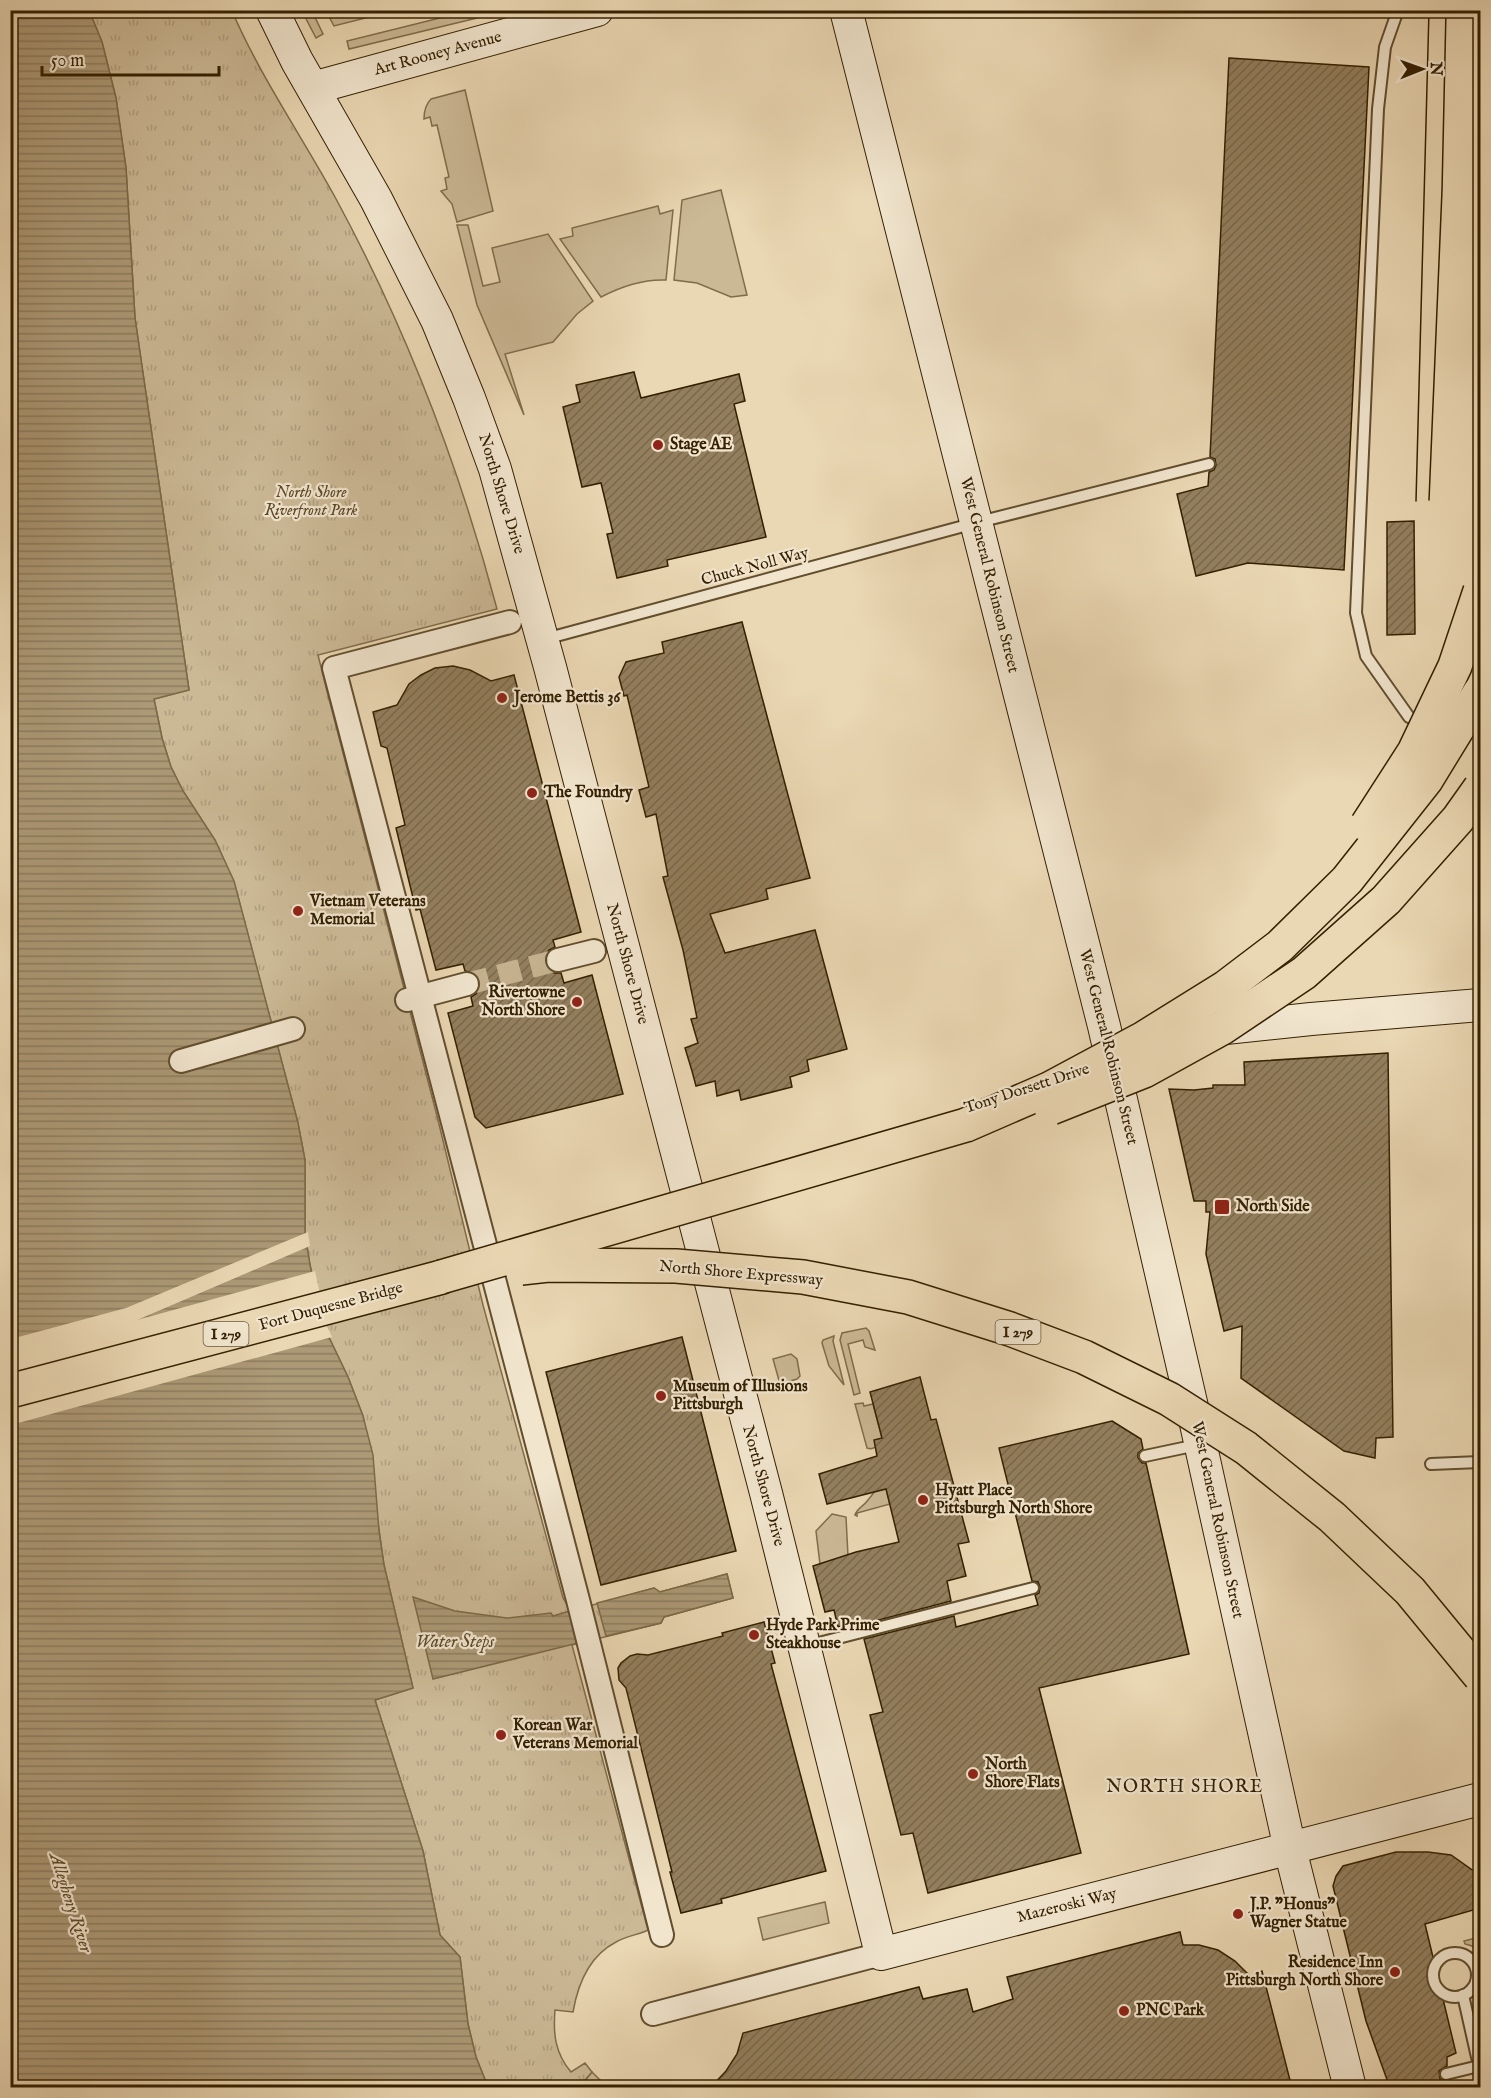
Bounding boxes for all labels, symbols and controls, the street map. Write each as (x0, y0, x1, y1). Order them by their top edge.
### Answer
street label: Art Rooney Avenue (371, 27, 504, 81)
scale bar (42, 39, 219, 77)
north arrow (1392, 39, 1452, 99)
text: 50 m (51, 50, 84, 73)
text: N (1425, 61, 1445, 76)
street label: North Shore Drive (473, 432, 529, 556)
place label: Stage AE (670, 435, 732, 455)
marker: Stage AE (651, 438, 665, 452)
street label: West General Robinson Street (955, 475, 1023, 675)
park label: North Shore Riverfront Park (264, 483, 358, 521)
street label: Chuck Noll Way (699, 543, 811, 591)
place label: Jerome Bettis 36 (512, 688, 621, 708)
marker: Jerome Bettis 36 (495, 691, 509, 705)
place label: The Foundry (543, 783, 634, 803)
marker: The Foundry (525, 786, 539, 800)
place label: Vietnam Veterans Memorial (309, 892, 426, 930)
street label: North Shore Drive (601, 901, 653, 1027)
marker: Vietnam Veterans Memorial (291, 904, 305, 918)
street label: West General Robinson Street (1074, 947, 1142, 1147)
place label: Rivertowne North Shore (480, 983, 566, 1021)
marker: Rivertowne North Shore (570, 995, 584, 1009)
street label: Tony Dorsett Drive (962, 1059, 1092, 1119)
place label: North Side (1235, 1197, 1310, 1217)
marker: North Side (1213, 1198, 1231, 1216)
street label: North Shore Expressway (658, 1257, 824, 1291)
street label: Fort Duquesne Bridge (257, 1278, 405, 1336)
road number: I 279 (996, 1320, 1040, 1344)
road number: I 279 (204, 1322, 248, 1346)
place label: Museum of Illusions Pittsburgh (673, 1377, 808, 1415)
marker: Museum of Illusions Pittsburgh (654, 1389, 668, 1403)
street label: West General Robinson Street (1186, 1420, 1248, 1621)
street label: North Shore Drive (737, 1423, 789, 1549)
place label: Hyatt Place Pittsburgh North Shore (935, 1481, 1093, 1519)
marker: Hyatt Place Pittsburgh North Shore (916, 1493, 930, 1507)
place label: Hyde Park Prime Steakhouse (766, 1616, 880, 1654)
marker: Hyde Park Prime Steakhouse (747, 1628, 761, 1642)
water label: Water Steps (416, 1631, 495, 1654)
place label: Korean War Veterans Memorial (512, 1716, 638, 1754)
marker: Korean War Veterans Memorial (494, 1728, 508, 1742)
place label: North Shore Flats (984, 1755, 1060, 1793)
marker: North Shore Flats (966, 1767, 980, 1781)
district label: NORTH SHORE (1106, 1776, 1264, 1799)
water label: Allegheny River (42, 1848, 97, 1957)
street label: Mazeroski Way (1015, 1884, 1119, 1928)
place label: J.P. "Honus" Wagner Statue (1248, 1895, 1347, 1933)
marker: J.P. "Honus" Wagner Statue (1231, 1907, 1245, 1921)
place label: Residence Inn Pittsburgh North Shore (1226, 1953, 1384, 1991)
marker: Residence Inn Pittsburgh North Shore (1388, 1965, 1402, 1979)
place label: PNC Park (1136, 2001, 1205, 2021)
marker: PNC Park (1117, 2004, 1131, 2018)

